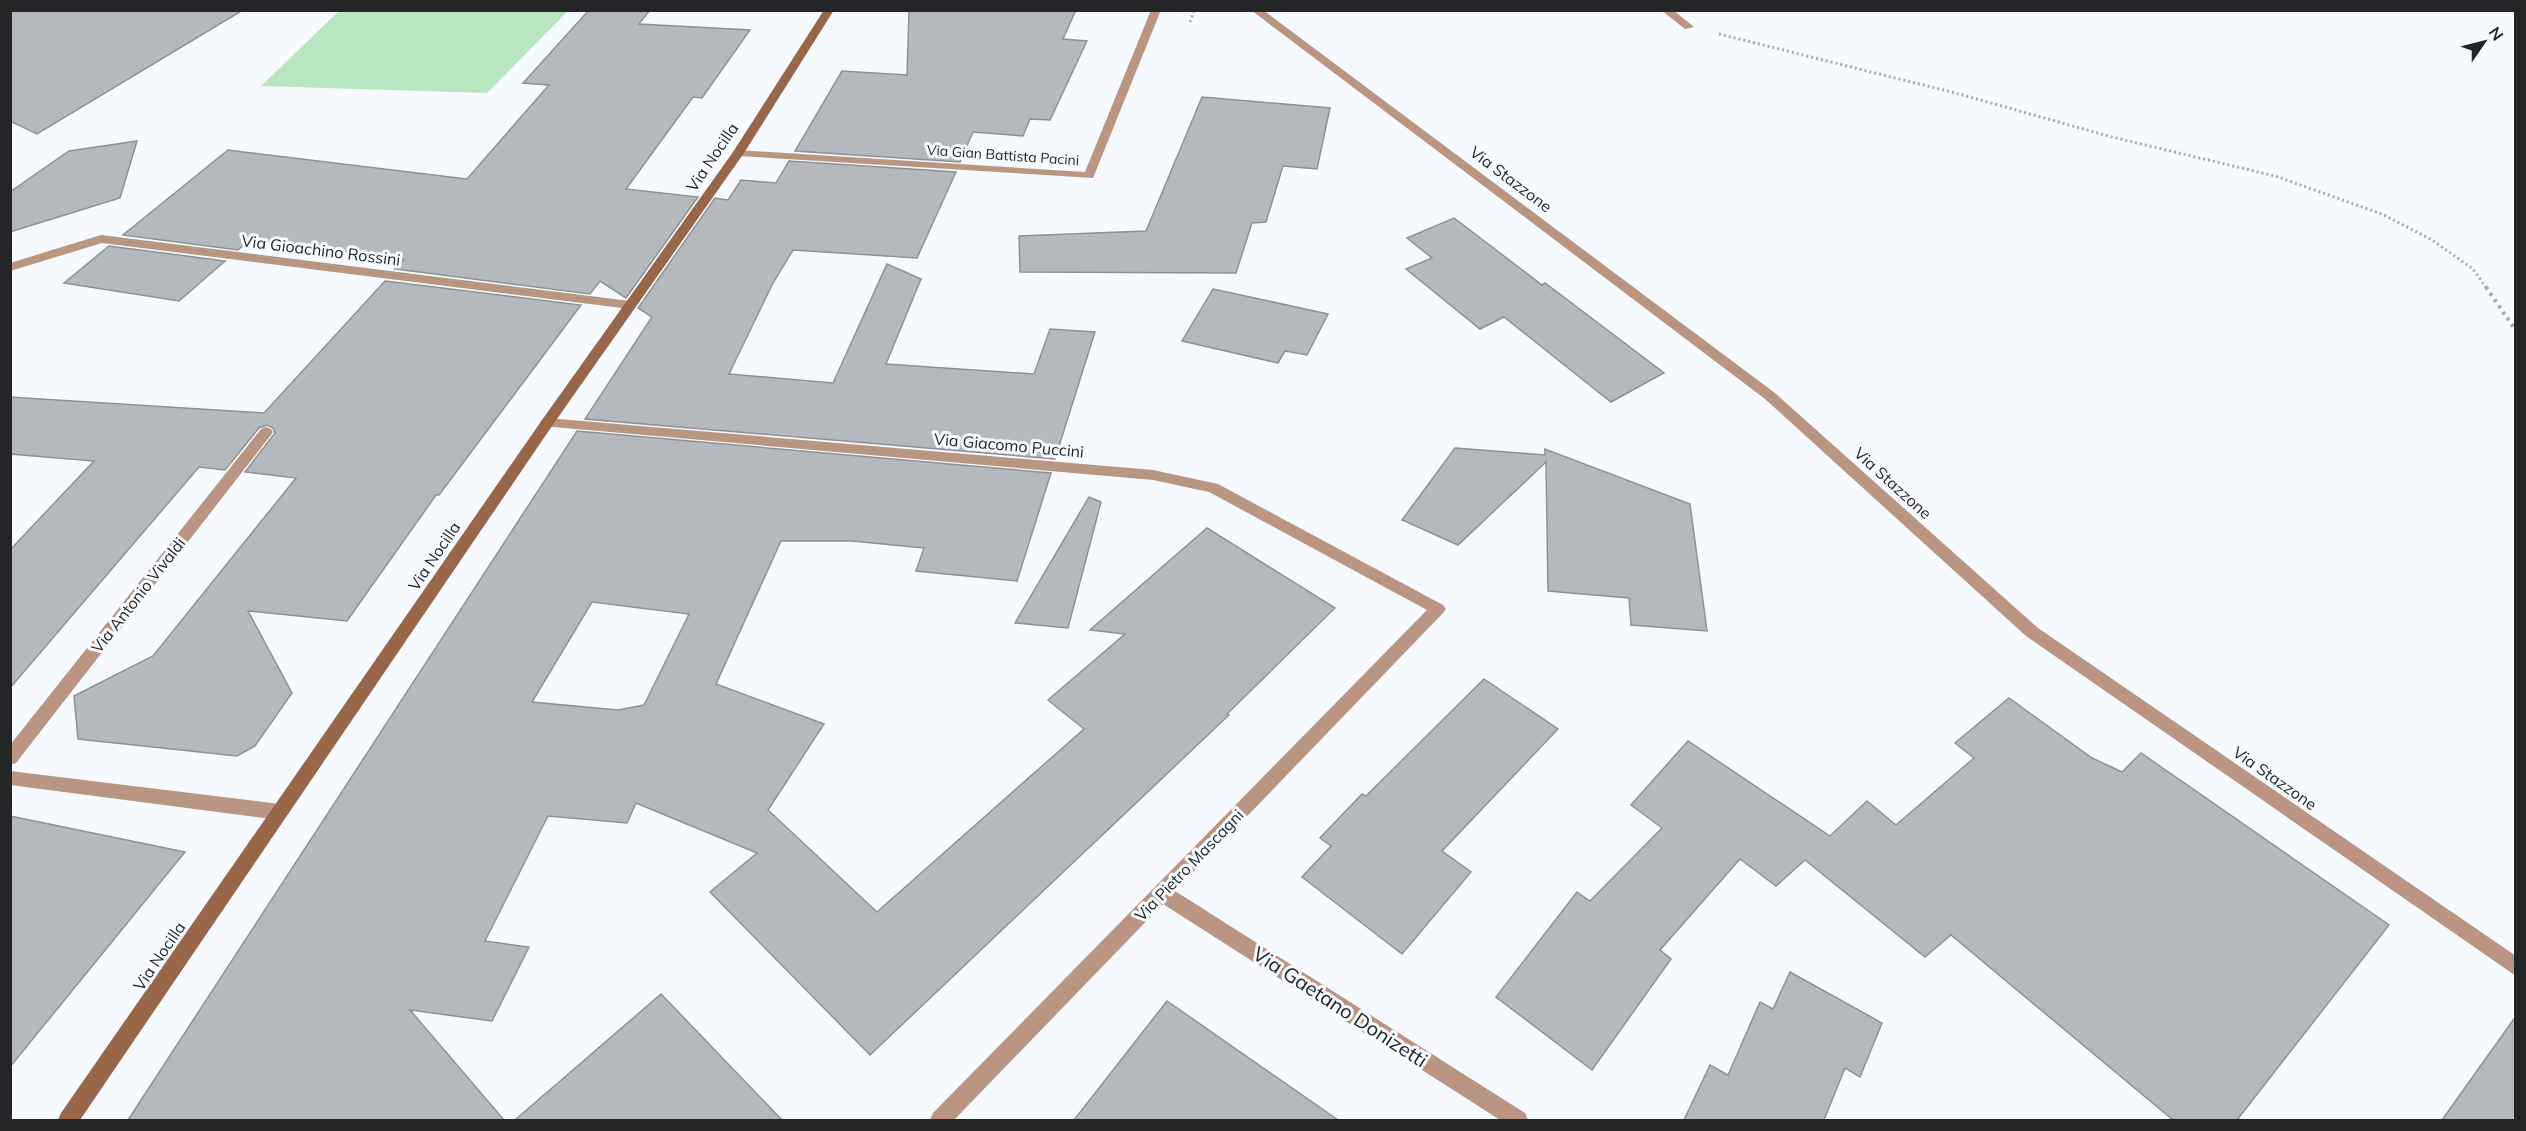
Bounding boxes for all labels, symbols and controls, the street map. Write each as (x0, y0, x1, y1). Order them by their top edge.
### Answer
north arrow (2454, 12, 2514, 72)
text: N (2485, 23, 2508, 44)
street label: Via Nocilla (682, 119, 742, 195)
street label: Via Gian Battista Pacini (926, 141, 1080, 169)
street label: Via Stazzone (1466, 142, 1556, 216)
street label: Via Gioachino Rossini (241, 230, 401, 270)
street label: Via Giacomo Puccini (933, 428, 1085, 462)
street label: Via Stazzone (1850, 443, 1936, 523)
street label: Via Nocilla (404, 518, 464, 594)
street label: Via Antonio Vivaldi (87, 533, 189, 657)
street label: Via Stazzone (2229, 742, 2321, 814)
street label: Via Pietro Mascagni (1130, 805, 1248, 925)
street label: Via Nocilla (129, 918, 189, 994)
street label: Via Gaetano Donizetti (1248, 941, 1432, 1072)

